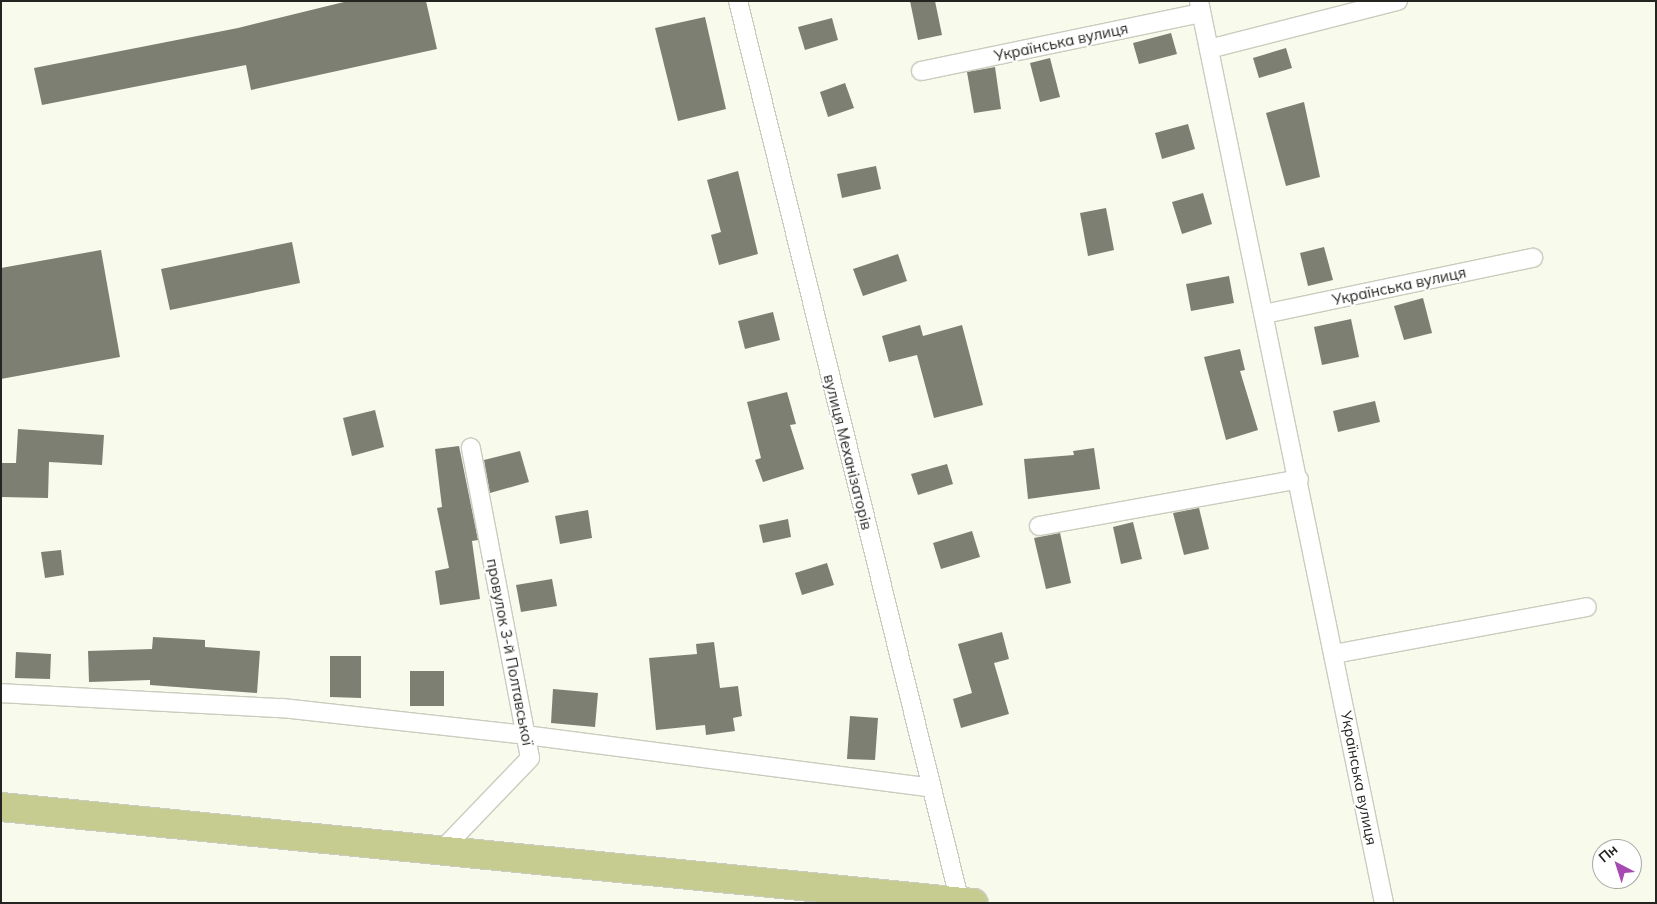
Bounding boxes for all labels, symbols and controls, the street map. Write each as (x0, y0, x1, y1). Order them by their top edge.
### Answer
street label: Українська вулиця (992, 19, 1130, 65)
street label: Українська вулиця (1330, 263, 1468, 309)
street label: вулиця Механізаторів (820, 372, 876, 532)
street label: провулок 3-й Полтавської (483, 557, 537, 747)
street label: Українська вулиця (1337, 709, 1381, 847)
north arrow (1592, 839, 1642, 889)
text: Пн (1595, 840, 1621, 866)

